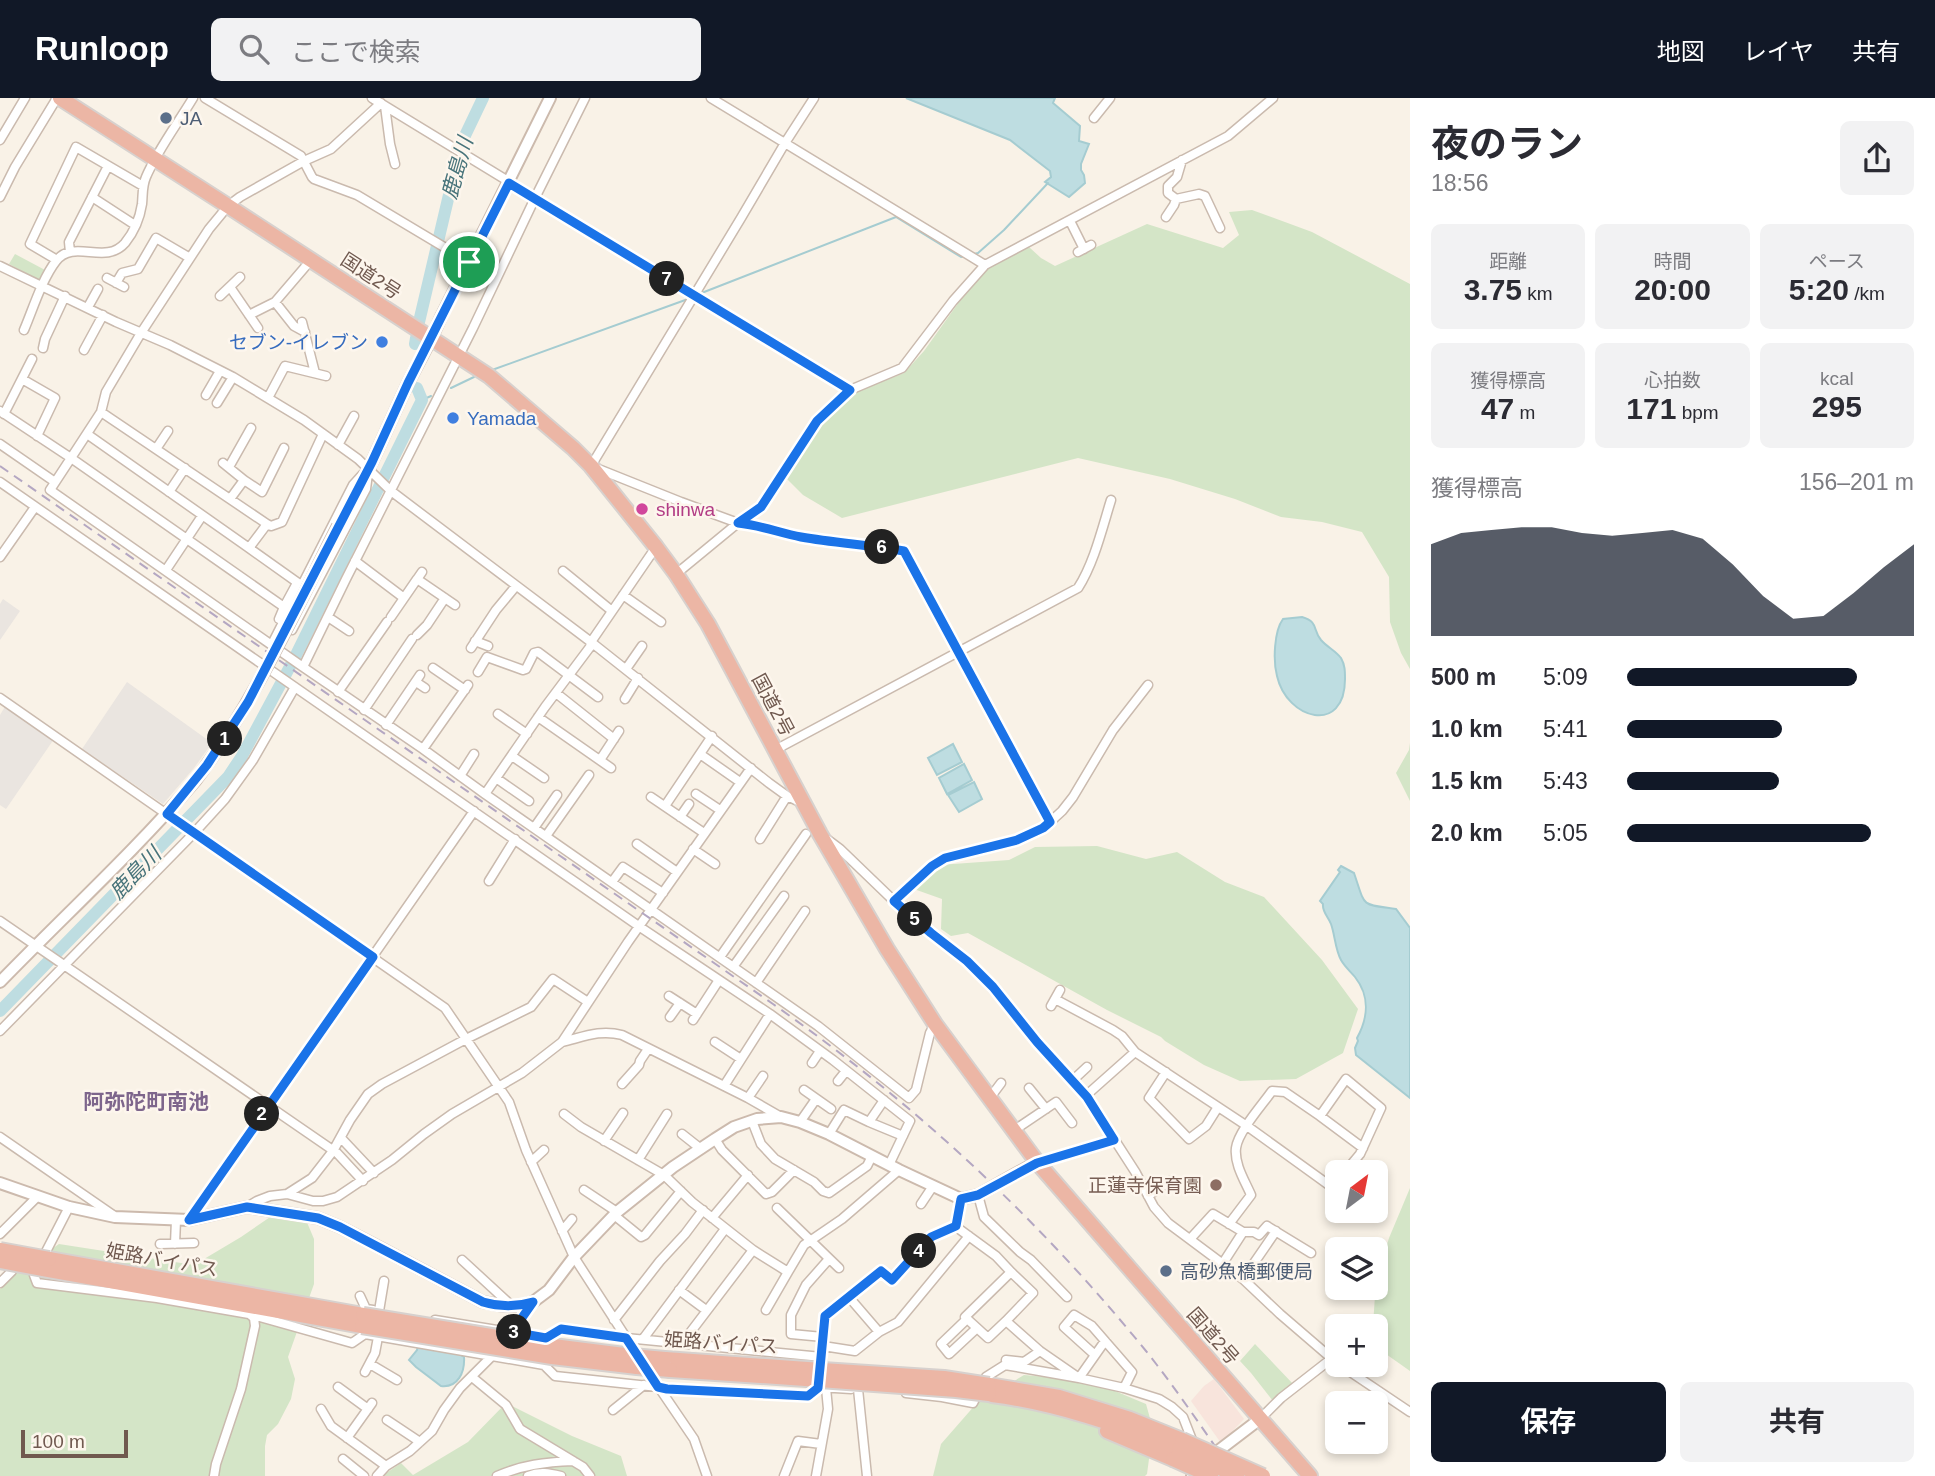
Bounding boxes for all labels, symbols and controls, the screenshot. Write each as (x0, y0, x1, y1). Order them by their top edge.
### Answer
search box (211, 18, 701, 81)
text: Runloop (35, 30, 169, 67)
icon: search (235, 30, 273, 68)
text: ここで検索 (291, 37, 421, 67)
text: 地図 (1657, 38, 1705, 65)
text: レイヤ (1743, 38, 1814, 65)
text: 共有 (1852, 38, 1900, 65)
place label: JA (180, 108, 203, 129)
marker: JA (158, 110, 174, 126)
button: share (1840, 121, 1914, 195)
text: 夜のラン (1431, 123, 1583, 165)
water label: 鹿島川 (437, 133, 477, 201)
text: 18:56 (1431, 170, 1489, 196)
pin (439, 232, 499, 292)
icon: arrive (450, 243, 488, 281)
street label: 国道2号 (337, 249, 405, 303)
text: 距離 (1489, 251, 1527, 272)
text: 時間 (1653, 251, 1692, 272)
text: ペース (1809, 251, 1865, 272)
pin: 7 (650, 262, 684, 296)
text: 7 (661, 268, 672, 289)
text: 3.75 (1464, 273, 1522, 306)
text: 20:00 (1634, 273, 1711, 306)
text: 5:20 (1789, 273, 1849, 306)
text: km (1522, 283, 1553, 304)
text: /km (1849, 283, 1885, 304)
place label: セブン-イレブン (229, 332, 368, 353)
marker: セブン-イレブン (374, 334, 390, 350)
text: kcal (1820, 368, 1854, 389)
text: 獲得標高 (1470, 370, 1546, 391)
text: 心拍数 (1644, 370, 1701, 391)
text: 295 (1812, 390, 1862, 423)
text: 47 (1481, 392, 1514, 425)
text: 171 (1626, 392, 1676, 425)
text: m (1514, 402, 1535, 423)
text: bpm (1676, 402, 1719, 423)
place label: Yamada (467, 408, 537, 429)
marker: Yamada (445, 410, 461, 426)
text: 156–201 m (1799, 469, 1914, 495)
text: 獲得標高 (1431, 475, 1523, 501)
place label: shinwa (656, 499, 716, 520)
marker: shinwa (634, 501, 650, 517)
pin: 6 (864, 530, 900, 564)
text: 6 (876, 536, 887, 557)
text: 500 m (1431, 664, 1496, 690)
text: 5:09 (1543, 664, 1588, 690)
street label: 国道2号 (748, 670, 798, 740)
text: 1.0 km (1431, 716, 1503, 742)
text: 5:41 (1543, 716, 1588, 742)
pin: 1 (208, 722, 243, 756)
text: 1 (219, 728, 230, 749)
text: 1.5 km (1431, 768, 1503, 794)
text: 5:43 (1543, 768, 1588, 794)
text: 2.0 km (1431, 820, 1503, 846)
text: 5:05 (1543, 820, 1588, 846)
water label: 鹿島川 (105, 841, 167, 904)
pin: 5 (898, 902, 932, 936)
text: 5 (909, 908, 920, 929)
district label: 阿弥陀町南池 (83, 1090, 209, 1113)
pin: 2 (244, 1096, 280, 1132)
text: 2 (256, 1103, 267, 1124)
north arrow (1325, 1160, 1388, 1223)
map controls (1325, 1160, 1388, 1454)
place label: 正蓮寺保育園 (1088, 1175, 1202, 1196)
marker: 正蓮寺保育園 (1208, 1177, 1224, 1193)
pin: 4 (902, 1234, 936, 1268)
button: layers (1325, 1237, 1388, 1300)
street label: 姫路バイパス (104, 1240, 220, 1280)
text: 4 (913, 1240, 924, 1261)
place label: 高砂魚橋郵便局 (1180, 1261, 1313, 1282)
marker: 高砂魚橋郵便局 (1158, 1263, 1174, 1279)
street label: 国道2号 (1183, 1304, 1243, 1368)
pin: 3 (496, 1314, 532, 1350)
button: + (1325, 1314, 1388, 1377)
text: 3 (508, 1321, 519, 1342)
street label: 姫路バイパス (664, 1329, 778, 1357)
button: 保存 (1431, 1382, 1666, 1462)
button: 共有 (1680, 1382, 1914, 1462)
button: − (1325, 1391, 1388, 1454)
scale bar (21, 1427, 128, 1459)
text: 100 m (32, 1431, 85, 1452)

